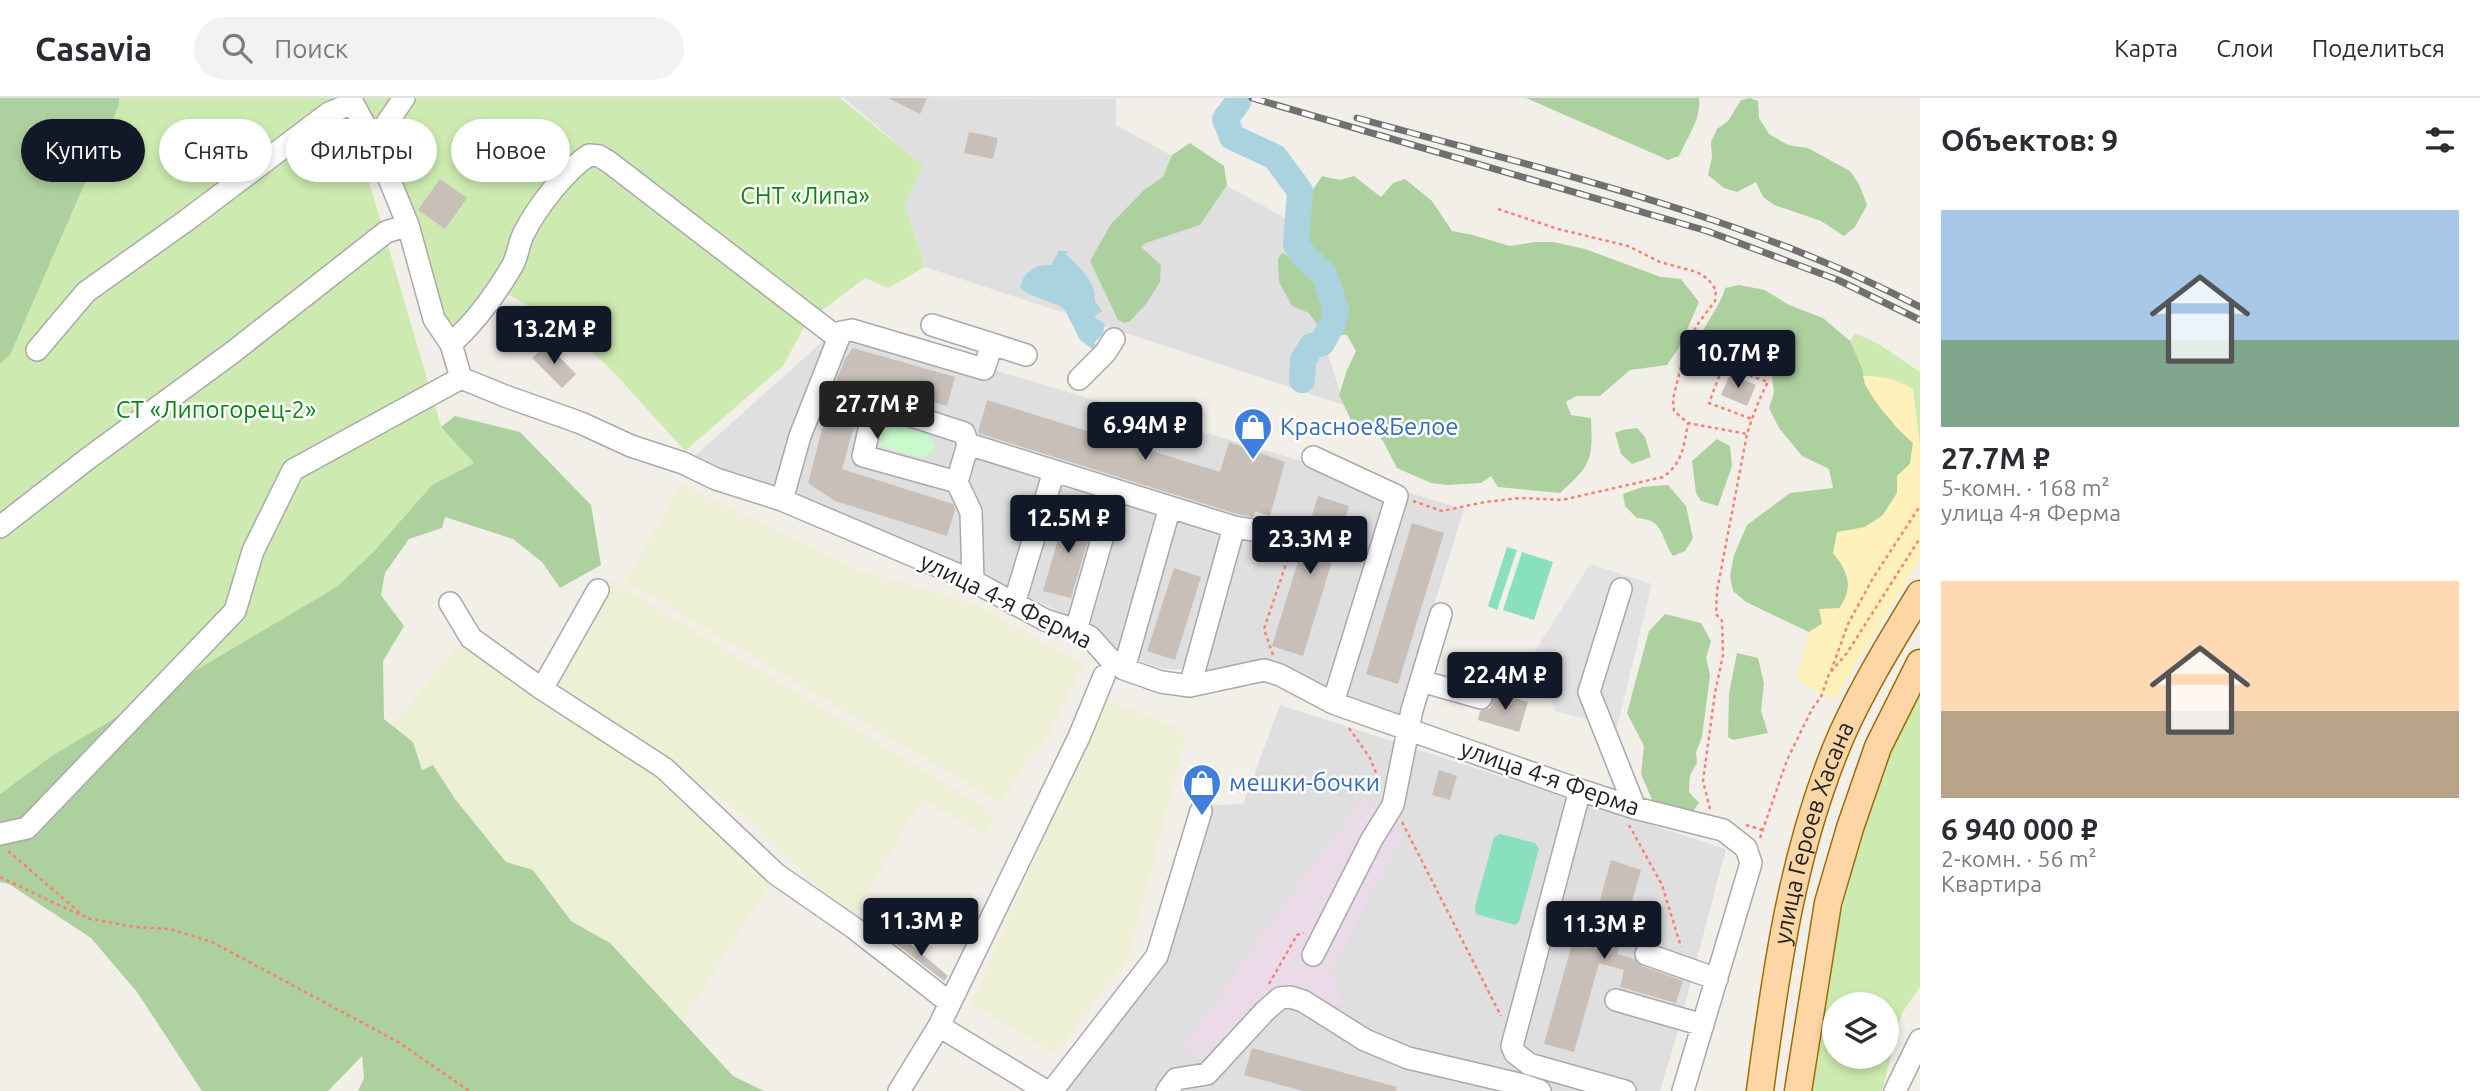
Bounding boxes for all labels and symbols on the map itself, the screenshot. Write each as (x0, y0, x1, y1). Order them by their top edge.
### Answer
park label: СНТ «Липа» (740, 182, 870, 209)
pin: 13.2M ₽ (489, 306, 619, 366)
pin: 10.7M ₽ (1673, 330, 1803, 390)
pin: 27.7M ₽ (812, 382, 942, 441)
park label: СТ «Липогорец-2» (116, 396, 316, 423)
pin: 6.94M ₽ (1080, 402, 1210, 462)
shop icon: Красное&Белое (1232, 406, 1274, 461)
place label: Красное&Белое (1280, 413, 1459, 440)
pin: 12.5M ₽ (1003, 496, 1133, 555)
pin: 23.3M ₽ (1245, 517, 1375, 576)
street label: улица 4-я Ферма (916, 547, 1097, 654)
pin: 22.4M ₽ (1440, 652, 1570, 712)
street label: улица Героев Хасана (1768, 717, 1859, 947)
street label: улица 4-я Ферма (1457, 734, 1643, 821)
shop icon: мешки-бочки (1181, 762, 1223, 817)
place label: мешки-бочки (1229, 769, 1380, 796)
pin: 11.3M ₽ (856, 898, 986, 958)
pin: 11.3M ₽ (1539, 902, 1669, 961)

